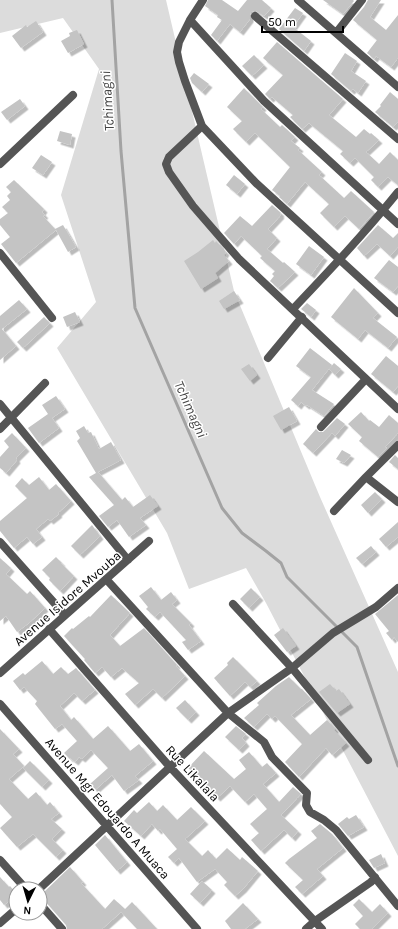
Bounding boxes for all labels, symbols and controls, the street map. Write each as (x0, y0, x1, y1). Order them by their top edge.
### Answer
scale bar (262, 8, 343, 34)
text: 50 m (268, 15, 296, 29)
water label: Tchimagni (97, 70, 118, 132)
water label: Tchimagni (170, 378, 211, 441)
street label: Avenue Isidore Mvouba (11, 548, 124, 649)
street label: Avenue Mgr Edouardo A Muaca (42, 735, 173, 882)
street label: Rue Likalala (163, 742, 223, 805)
north arrow (8, 881, 48, 921)
text: N (23, 904, 32, 917)

